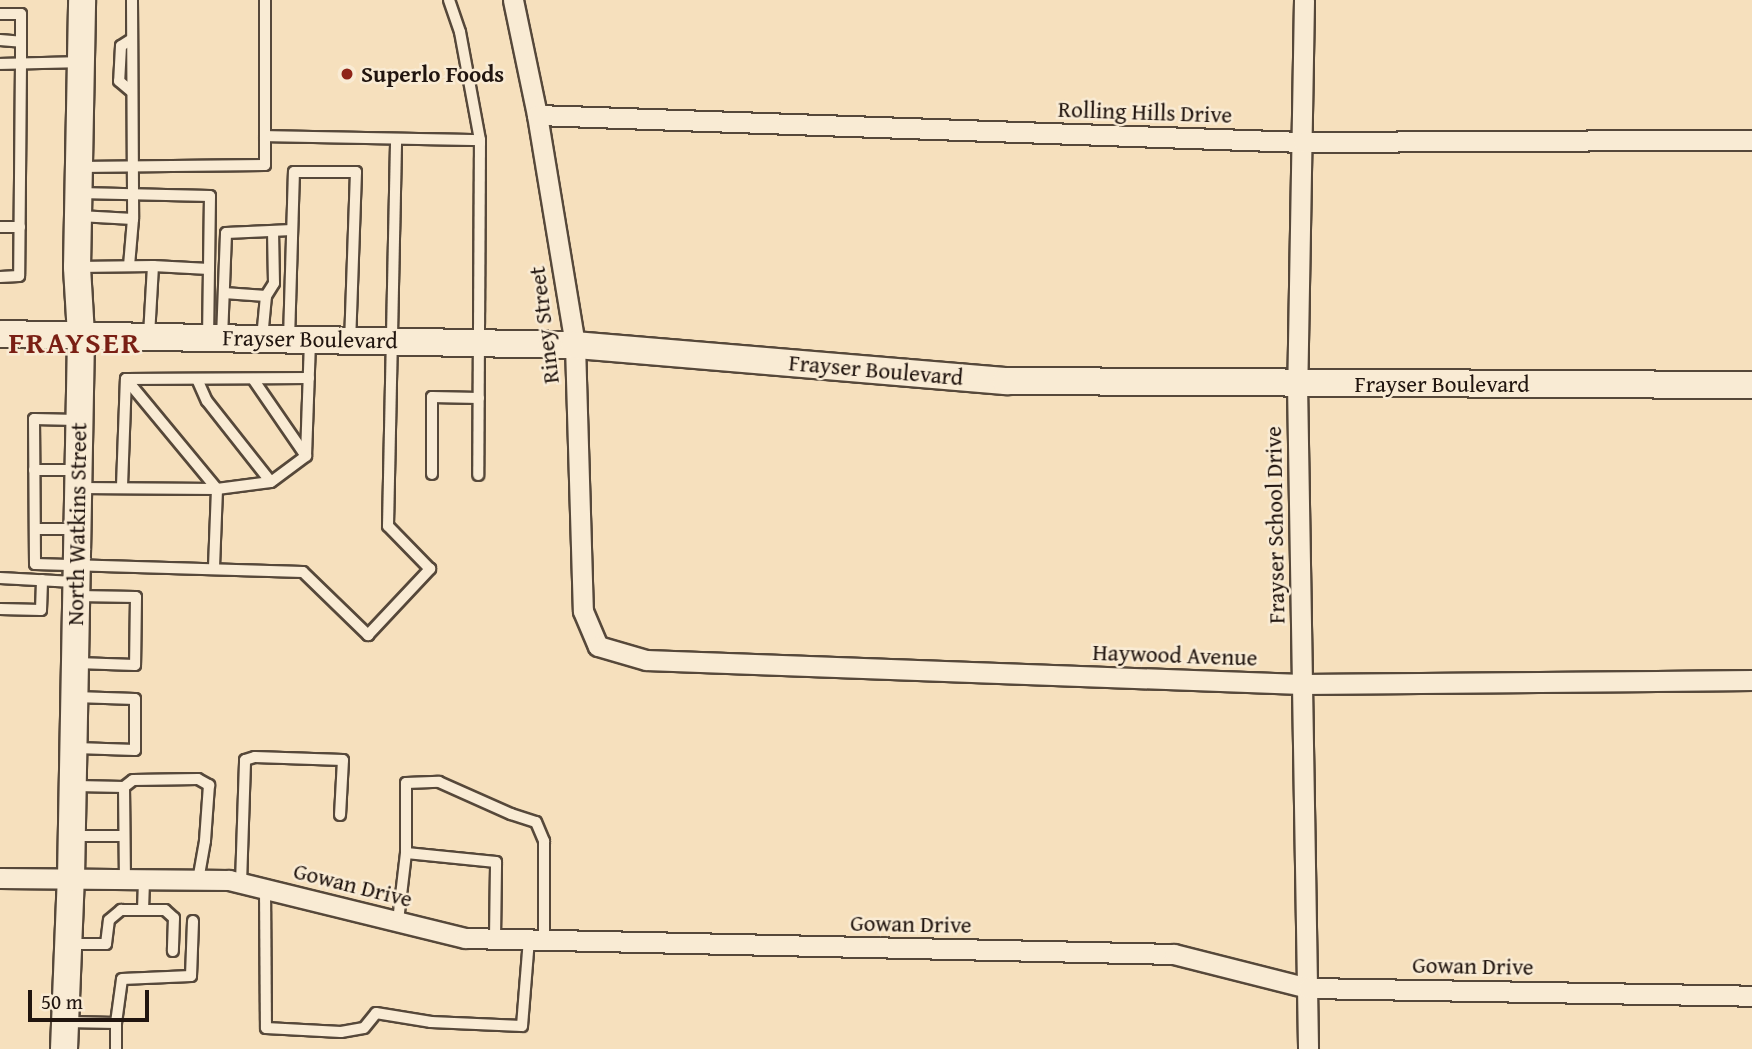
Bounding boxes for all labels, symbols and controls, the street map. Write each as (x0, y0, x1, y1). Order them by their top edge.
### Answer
place label: Superlo Foods (361, 60, 504, 88)
marker: Superlo Foods (339, 66, 355, 82)
street label: Rolling Hills Drive (1057, 95, 1233, 129)
street label: Riney Street (523, 265, 565, 385)
district label: FRAYSER (9, 324, 141, 360)
street label: Frayser Boulevard (222, 324, 398, 354)
street label: Frayser Boulevard (788, 349, 964, 391)
street label: Frayser Boulevard (1354, 370, 1530, 398)
street label: North Watkins Street (61, 422, 93, 626)
street label: Frayser School Drive (1259, 426, 1291, 624)
street label: Haywood Avenue (1092, 638, 1258, 672)
street label: Gowan Drive (291, 857, 415, 913)
street label: Gowan Drive (850, 909, 972, 939)
street label: Gowan Drive (1412, 951, 1534, 981)
scale bar (32, 976, 152, 1020)
text: 50 m (41, 986, 83, 1017)

